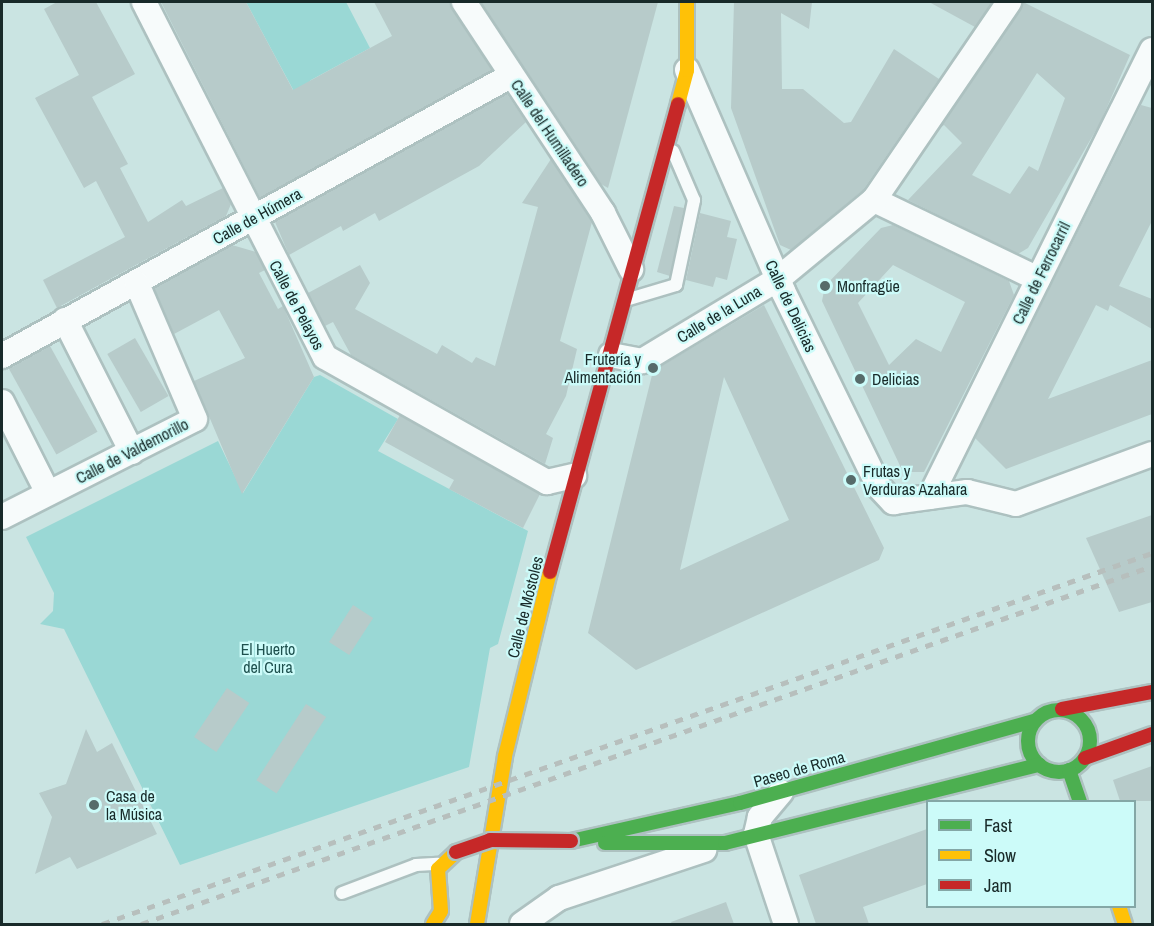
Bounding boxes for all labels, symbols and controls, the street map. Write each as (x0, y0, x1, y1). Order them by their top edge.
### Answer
street label: Calle del Humilladero (507, 76, 593, 190)
street label: Calle de Húmera (209, 184, 305, 248)
street label: Calle de Ferrocarril (1008, 219, 1074, 327)
street label: Calle de Pelayos (265, 257, 329, 353)
street label: Calle de Delicias (761, 257, 821, 355)
place label: Monfragüe (837, 276, 900, 296)
marker: Monfragüe (818, 279, 832, 293)
street label: Calle de la Luna (673, 281, 765, 347)
place label: Frutería y Alimentación (564, 349, 641, 387)
marker: Frutería y Alimentación (646, 361, 660, 375)
place label: Delicias (872, 369, 919, 389)
marker: Delicias (853, 372, 867, 386)
street label: Calle de Valdemorillo (73, 414, 191, 488)
place label: Frutas y Verduras Azahara (863, 461, 968, 499)
marker: Frutas y Verduras Azahara (844, 473, 858, 487)
street label: Calle de Móstoles (503, 554, 547, 660)
park label: El Huerto del Cura (241, 639, 295, 677)
street label: Paseo de Roma (751, 747, 847, 791)
place label: Casa de la Música (106, 786, 162, 824)
marker: Casa de la Música (87, 798, 101, 812)
legend (926, 800, 1136, 908)
text: Fast (984, 813, 1012, 838)
text: Slow (984, 843, 1016, 868)
text: Jam (984, 873, 1012, 898)

